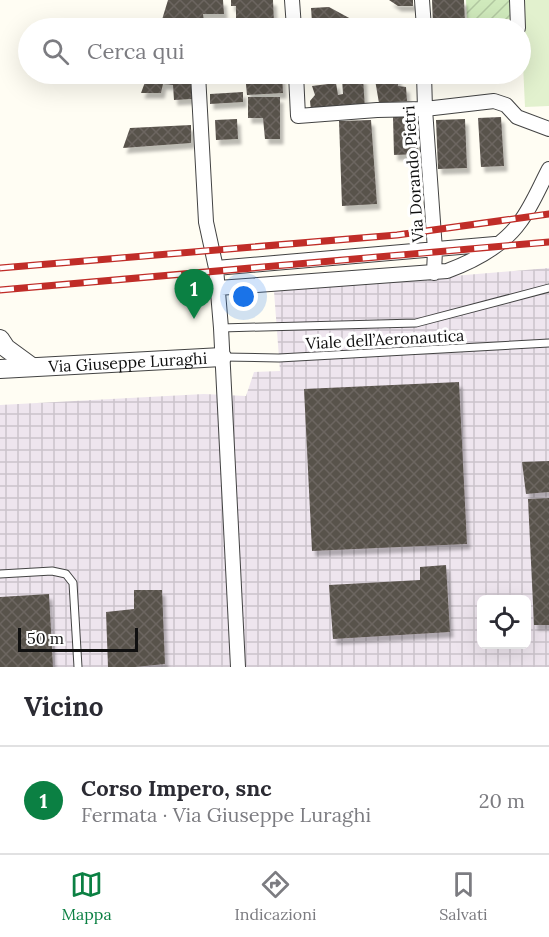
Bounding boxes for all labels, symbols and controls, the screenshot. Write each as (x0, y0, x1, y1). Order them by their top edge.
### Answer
search box (18, 18, 531, 84)
icon: search (39, 35, 72, 68)
text: Cerca qui (87, 37, 184, 65)
street label: Via Dorando Pietri (398, 105, 428, 244)
pin: 1 (174, 270, 214, 319)
your location (229, 282, 258, 311)
street label: Viale dell’Aeronautica (304, 325, 465, 353)
street label: Via Giuseppe Luraghi (47, 348, 208, 376)
map controls (477, 595, 531, 649)
button: locate (477, 595, 531, 649)
scale bar (18, 625, 138, 652)
text: 50 m (27, 628, 64, 648)
text: Vicino (24, 690, 104, 723)
text: Corso Impero, snc (81, 774, 272, 802)
text: 1 (39, 788, 48, 813)
text: 20 m (479, 788, 525, 813)
text: Fermata · Via Giuseppe Luraghi (81, 802, 371, 827)
tab: Mappa (61, 868, 112, 924)
tab: Indicazioni (234, 868, 316, 924)
tab: Salvati (439, 868, 488, 924)

